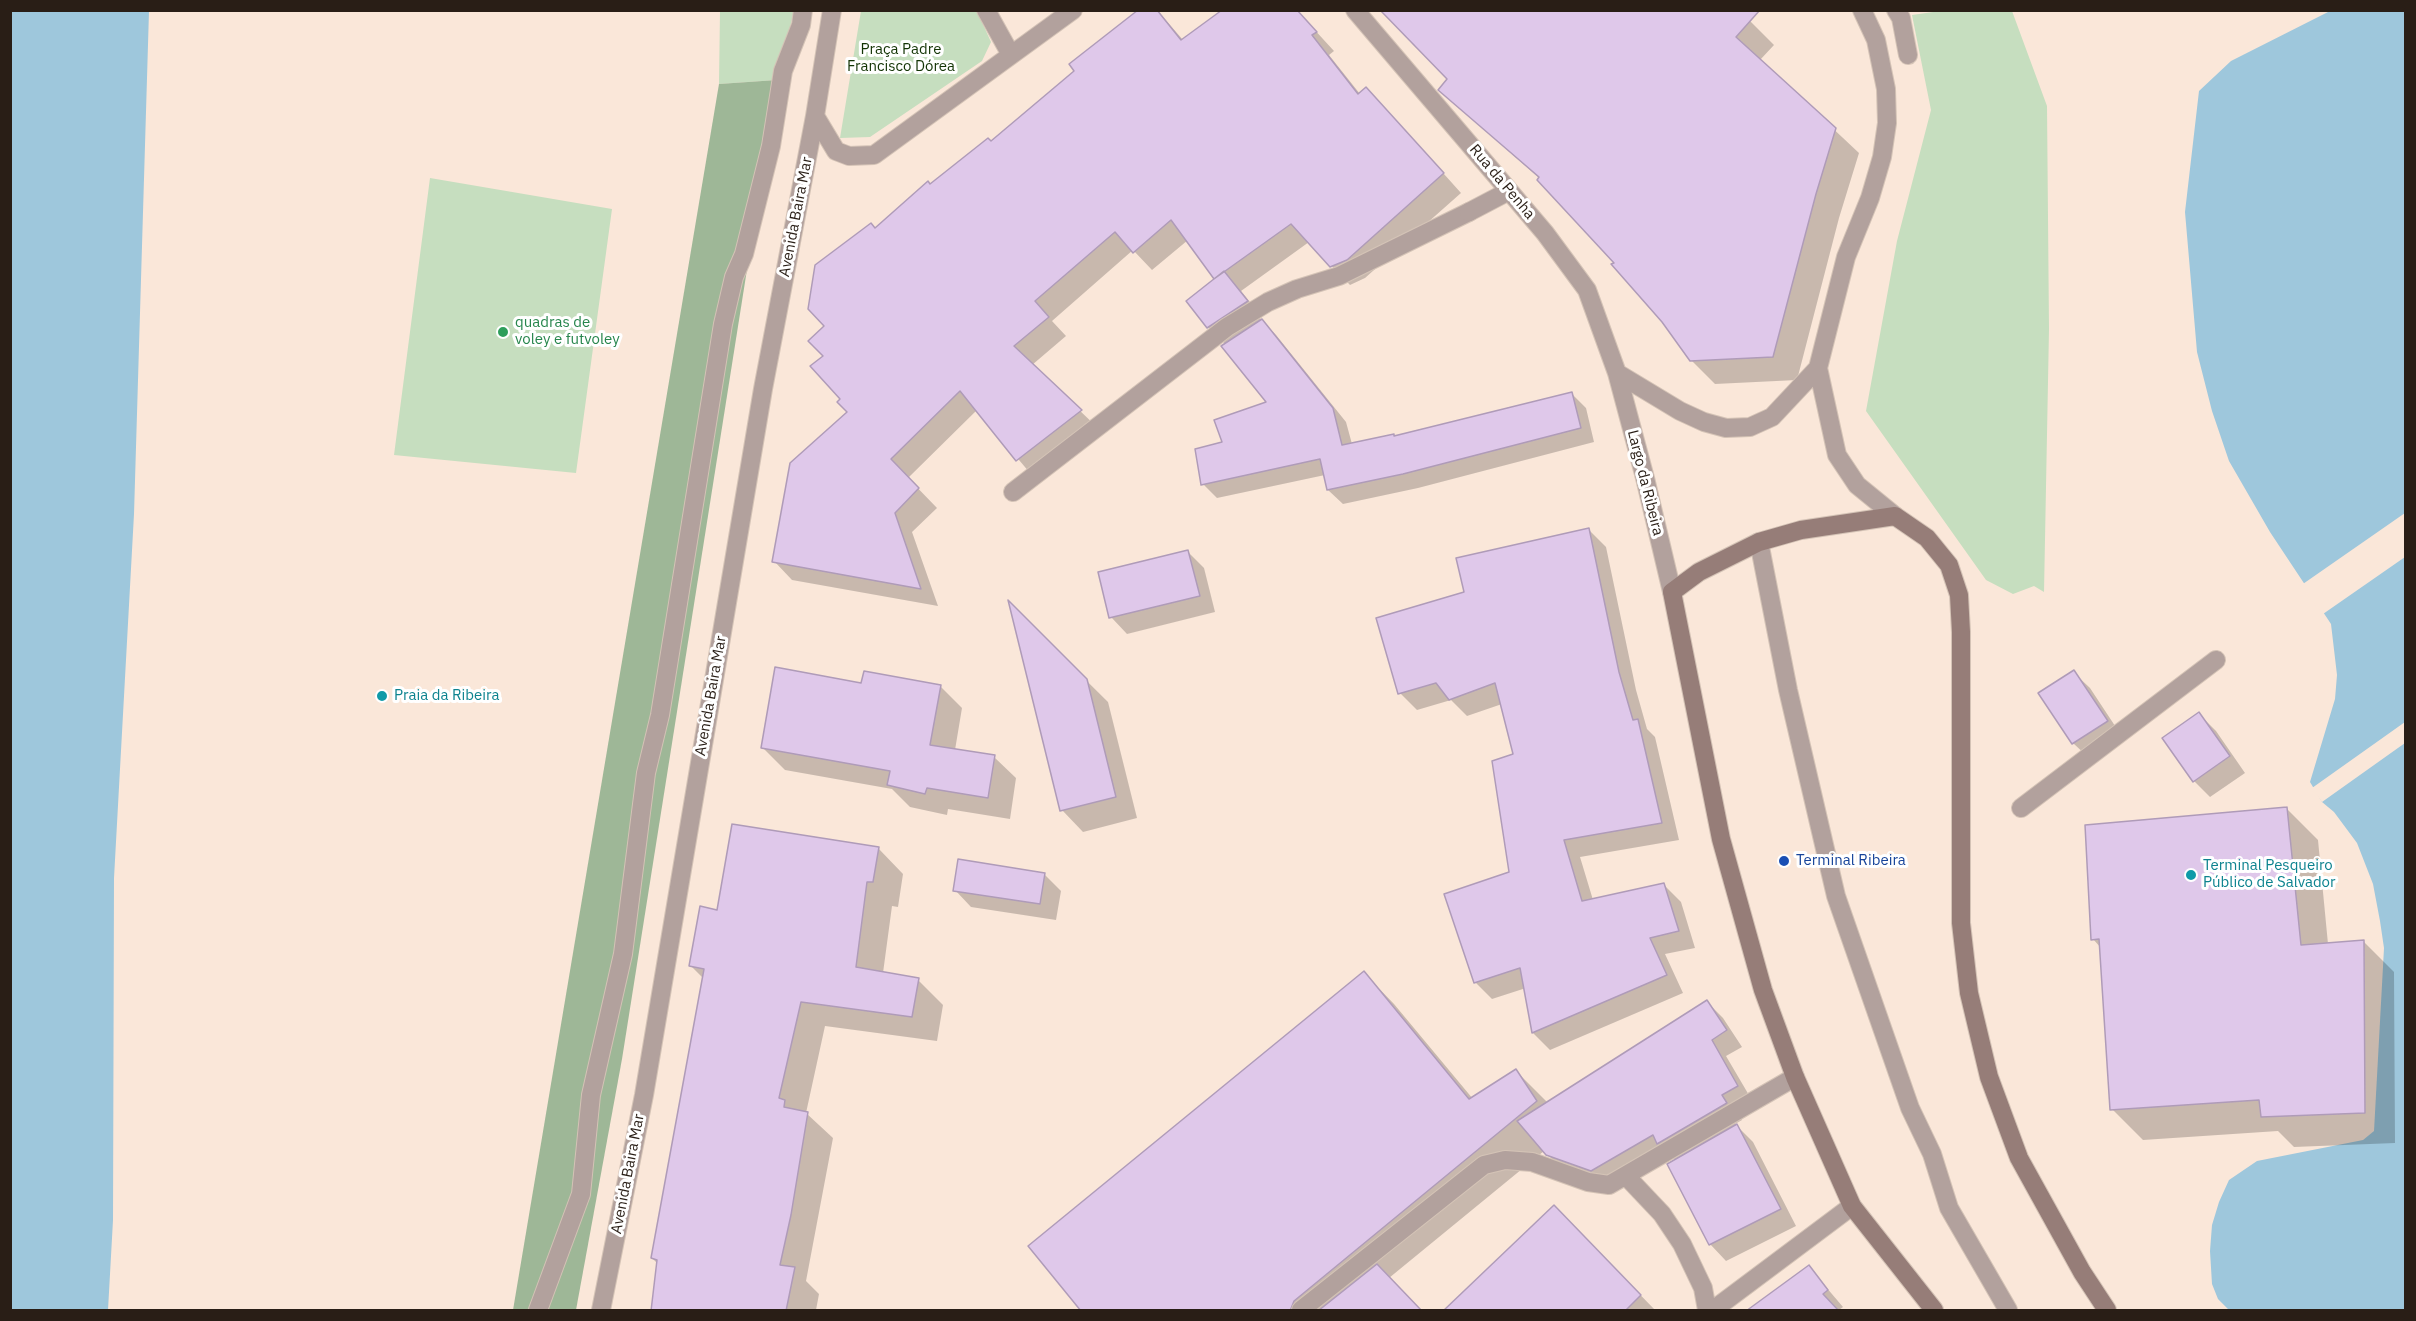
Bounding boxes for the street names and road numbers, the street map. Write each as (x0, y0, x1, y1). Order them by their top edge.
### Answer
street label: Rua da Penha (1466, 141, 1538, 223)
street label: Avenida Baira Mar (776, 156, 816, 278)
street label: Largo da Ribeira (1623, 428, 1667, 538)
street label: Avenida Baira Mar (692, 635, 730, 757)
street label: Avenida Baira Mar (608, 1113, 648, 1235)

